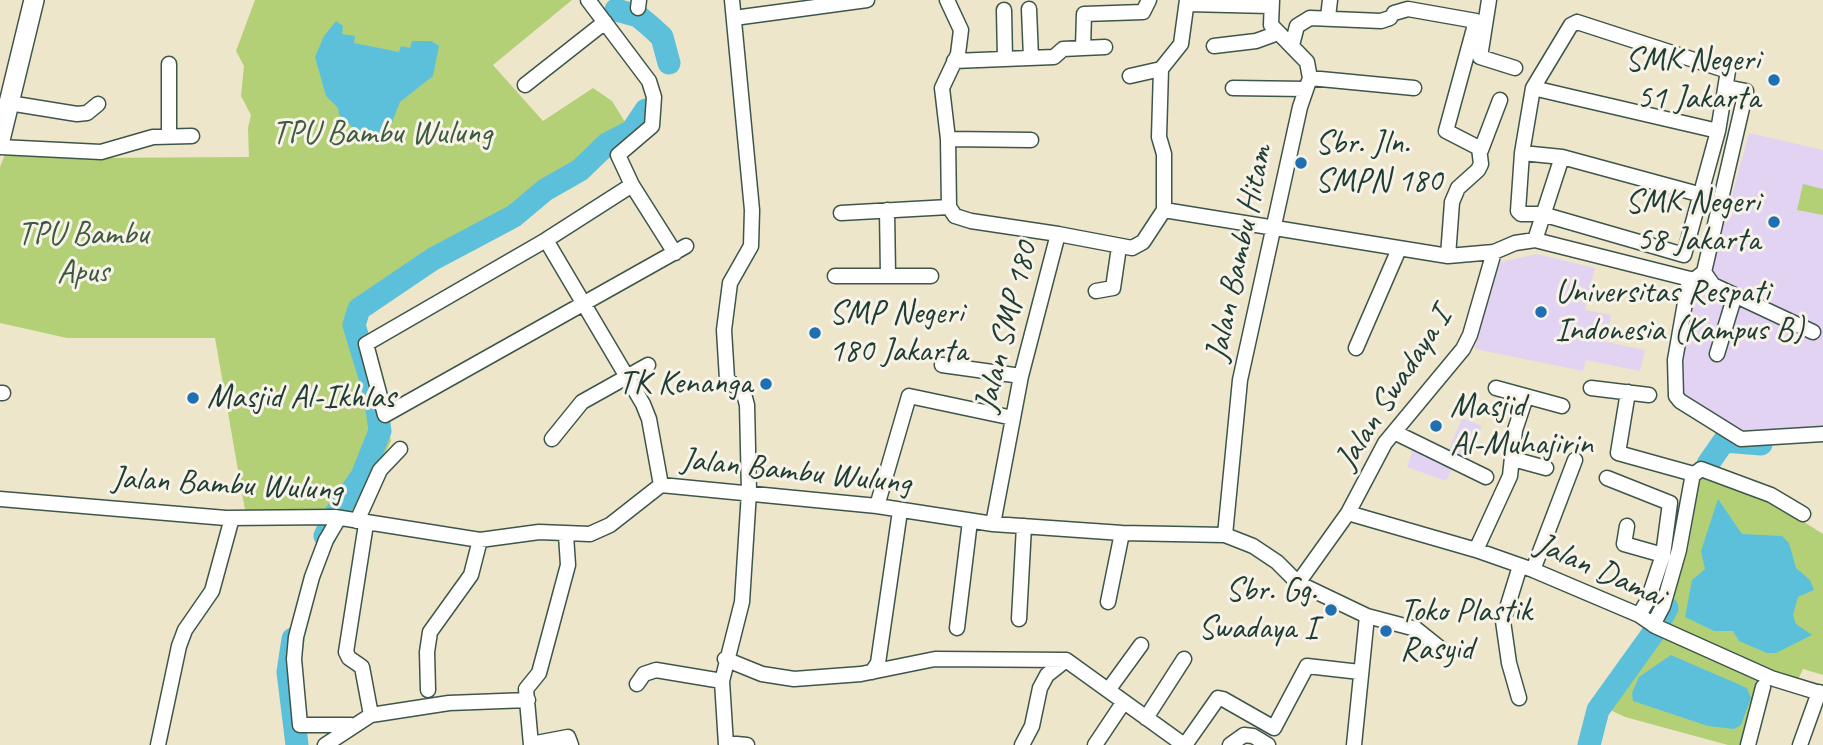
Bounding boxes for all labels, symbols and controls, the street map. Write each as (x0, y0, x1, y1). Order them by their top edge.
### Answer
place label: SMK Negeri 51 Jakarta (1625, 41, 1760, 119)
marker: SMK Negeri 51 Jakarta (1766, 72, 1782, 88)
park label: TPU Bambu Wulung (272, 114, 492, 154)
place label: Sbr. Jln. SMPN 180 (1315, 124, 1442, 202)
street label: Jalan Bambu Hitam (1198, 141, 1282, 365)
marker: Sbr. Jln. SMPN 180 (1293, 155, 1309, 171)
place label: SMK Negeri 58 Jakarta (1625, 183, 1760, 261)
marker: SMK Negeri 58 Jakarta (1766, 214, 1782, 230)
park label: TPU Bambu Apus (17, 215, 149, 293)
street label: Jalan SMP 180 (967, 238, 1047, 416)
place label: Universitas Respati Indonesia (Kampus B) (1555, 273, 1804, 351)
place label: SMP Negeri 180 Jakarta (829, 294, 967, 372)
street label: Jalan Swadaya I (1327, 301, 1461, 477)
marker: Universitas Respati Indonesia (Kampus B) (1533, 304, 1549, 320)
marker: SMP Negeri 180 Jakarta (807, 325, 823, 341)
place label: TK Kenanga (619, 364, 752, 404)
marker: TK Kenanga (758, 376, 774, 392)
place label: Masjid Al-Ikhlas (207, 378, 395, 418)
place label: Masjid Al-Muhajirin (1450, 387, 1593, 465)
marker: Masjid Al-Ikhlas (185, 390, 201, 406)
marker: Masjid Al-Muhajirin (1428, 418, 1444, 434)
street label: Jalan Bambu Wulung (679, 440, 913, 504)
street label: Jalan Bambu Wulung (111, 459, 343, 511)
street label: Jalan Damai (1529, 525, 1671, 617)
place label: Sbr. Gg. Swadaya I (1198, 571, 1317, 649)
place label: Toko Plastik Rasyid (1400, 592, 1532, 670)
marker: Sbr. Gg. Swadaya I (1323, 602, 1339, 618)
marker: Toko Plastik Rasyid (1378, 623, 1394, 639)

